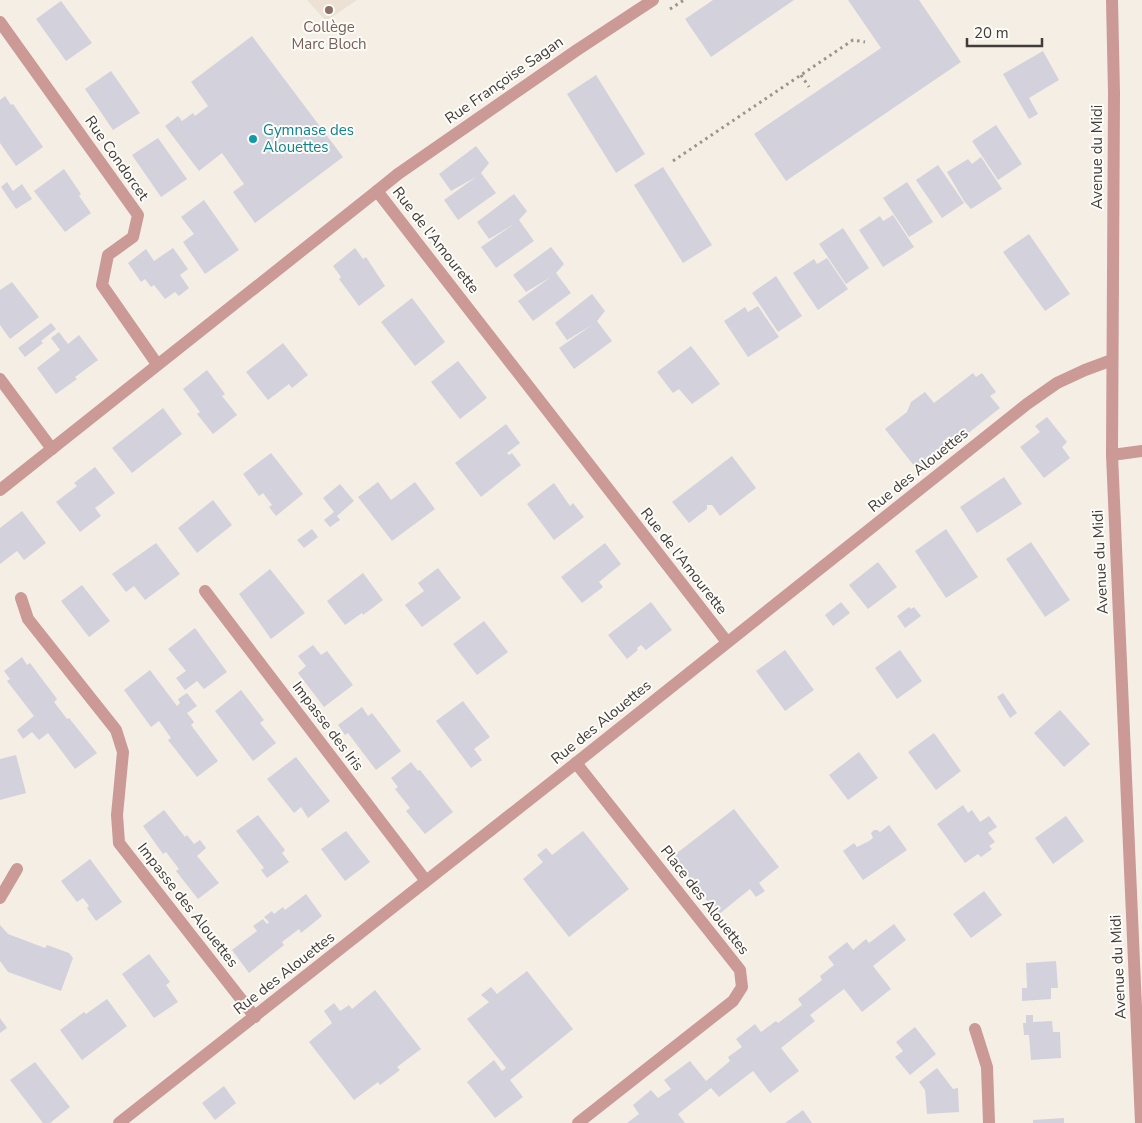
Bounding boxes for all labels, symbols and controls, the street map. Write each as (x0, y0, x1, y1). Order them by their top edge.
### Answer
marker: Collège Marc Bloch (323, 4, 335, 16)
scale bar (967, 15, 1042, 47)
place label: Collège Marc Bloch (291, 17, 367, 54)
text: 20 m (974, 23, 1009, 43)
street label: Rue Françoise Sagan (441, 32, 567, 128)
street label: Avenue du Midi (1087, 105, 1107, 209)
street label: Rue Condorcet (80, 112, 154, 205)
place label: Gymnase des Alouettes (263, 120, 354, 157)
marker: Gymnase des Alouettes (247, 133, 259, 145)
street label: Rue de l'Amourette (388, 183, 484, 297)
street label: Rue des Alouettes (864, 423, 972, 517)
street label: Rue de l'Amourette (636, 504, 732, 618)
street label: Avenue du Midi (1087, 509, 1113, 615)
street label: Rue des Alouettes (547, 675, 655, 769)
street label: Impasse des Iris (288, 677, 368, 775)
street label: Impasse des Alouettes (133, 839, 243, 971)
street label: Place des Alouettes (656, 841, 754, 959)
street label: Avenue du Midi (1105, 914, 1131, 1020)
street label: Rue des Alouettes (229, 927, 339, 1019)

